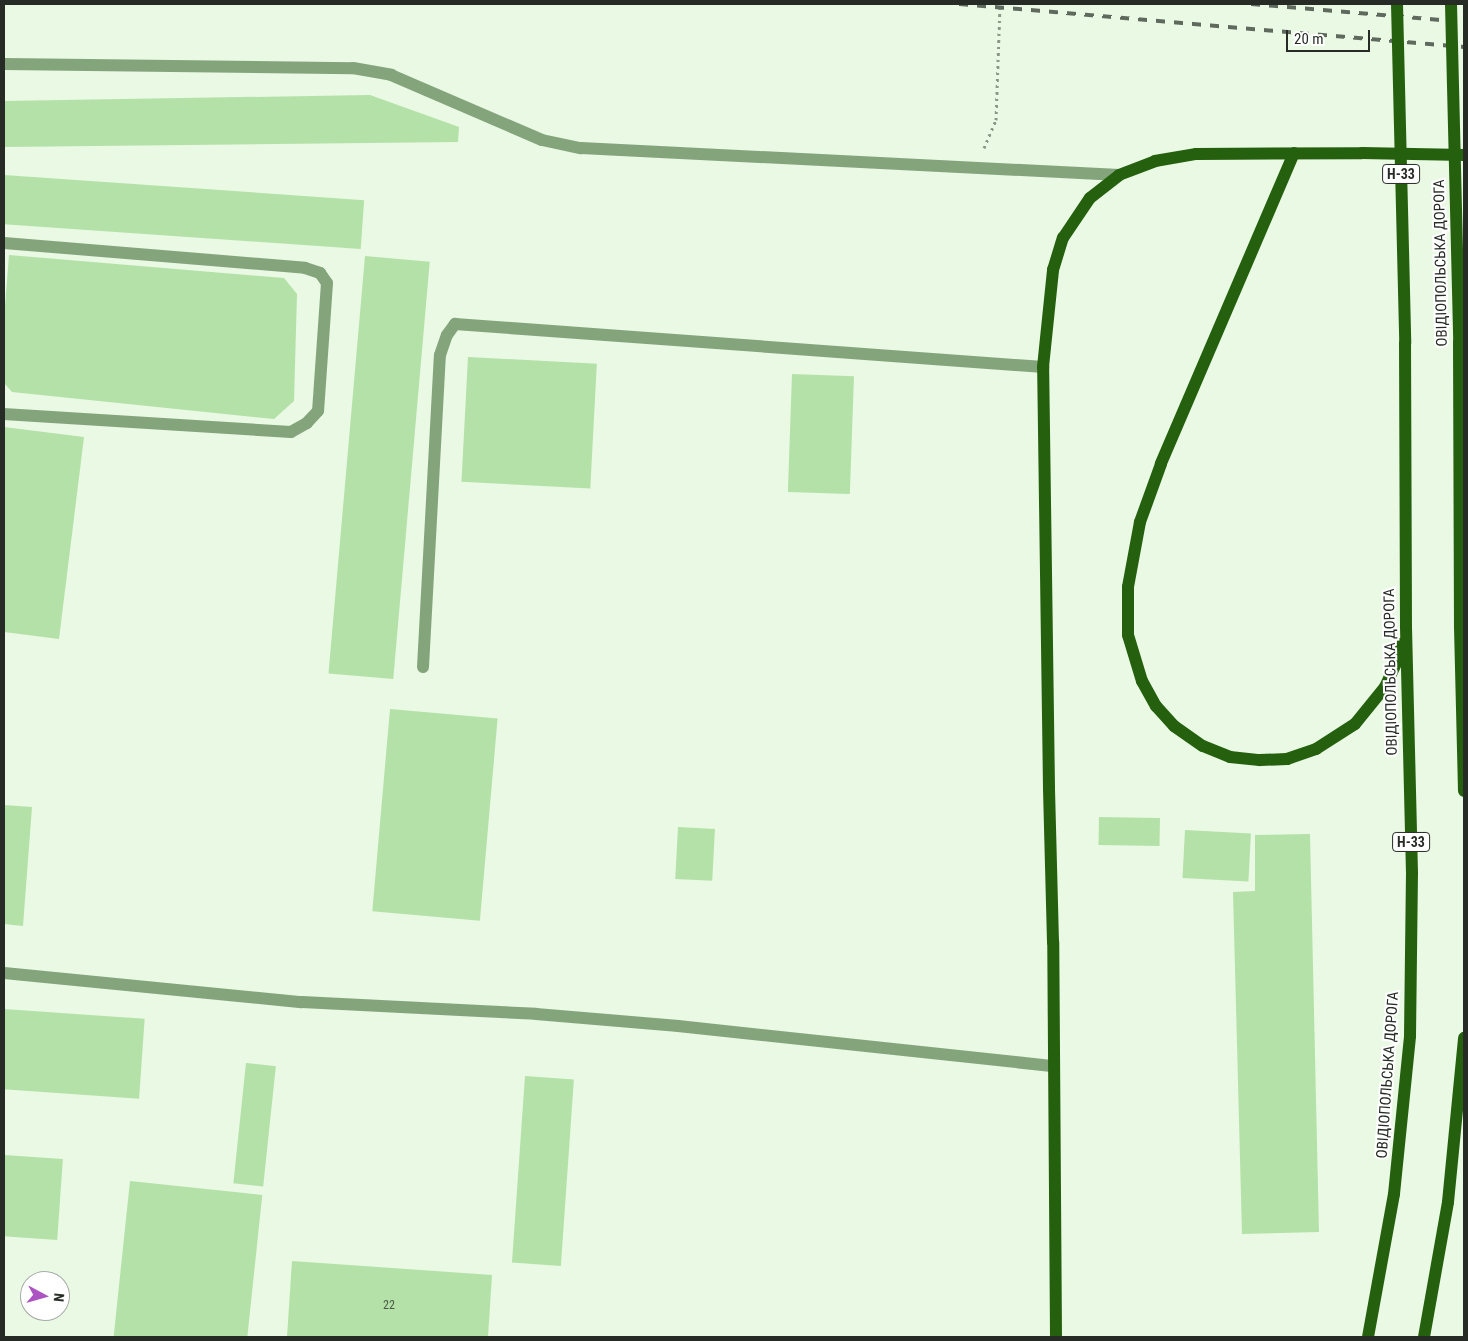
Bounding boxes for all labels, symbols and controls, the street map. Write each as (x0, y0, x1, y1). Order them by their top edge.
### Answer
scale bar (1288, 20, 1372, 52)
text: 20 m (1294, 30, 1324, 48)
road number: Н-33 (1381, 162, 1421, 185)
street label: ОВІДІОПОЛЬСЬКА ДОРОГА (1431, 179, 1451, 347)
street label: ОВІДІОПОЛЬСЬКА ДОРОГА (1381, 588, 1401, 756)
road number: Н-33 (1391, 830, 1431, 854)
street label: ОВІДІОПОЛЬСЬКА ДОРОГА (1373, 991, 1403, 1159)
north arrow (20, 1271, 70, 1321)
text: N (51, 1292, 67, 1303)
house number: 22 (383, 1299, 395, 1313)

